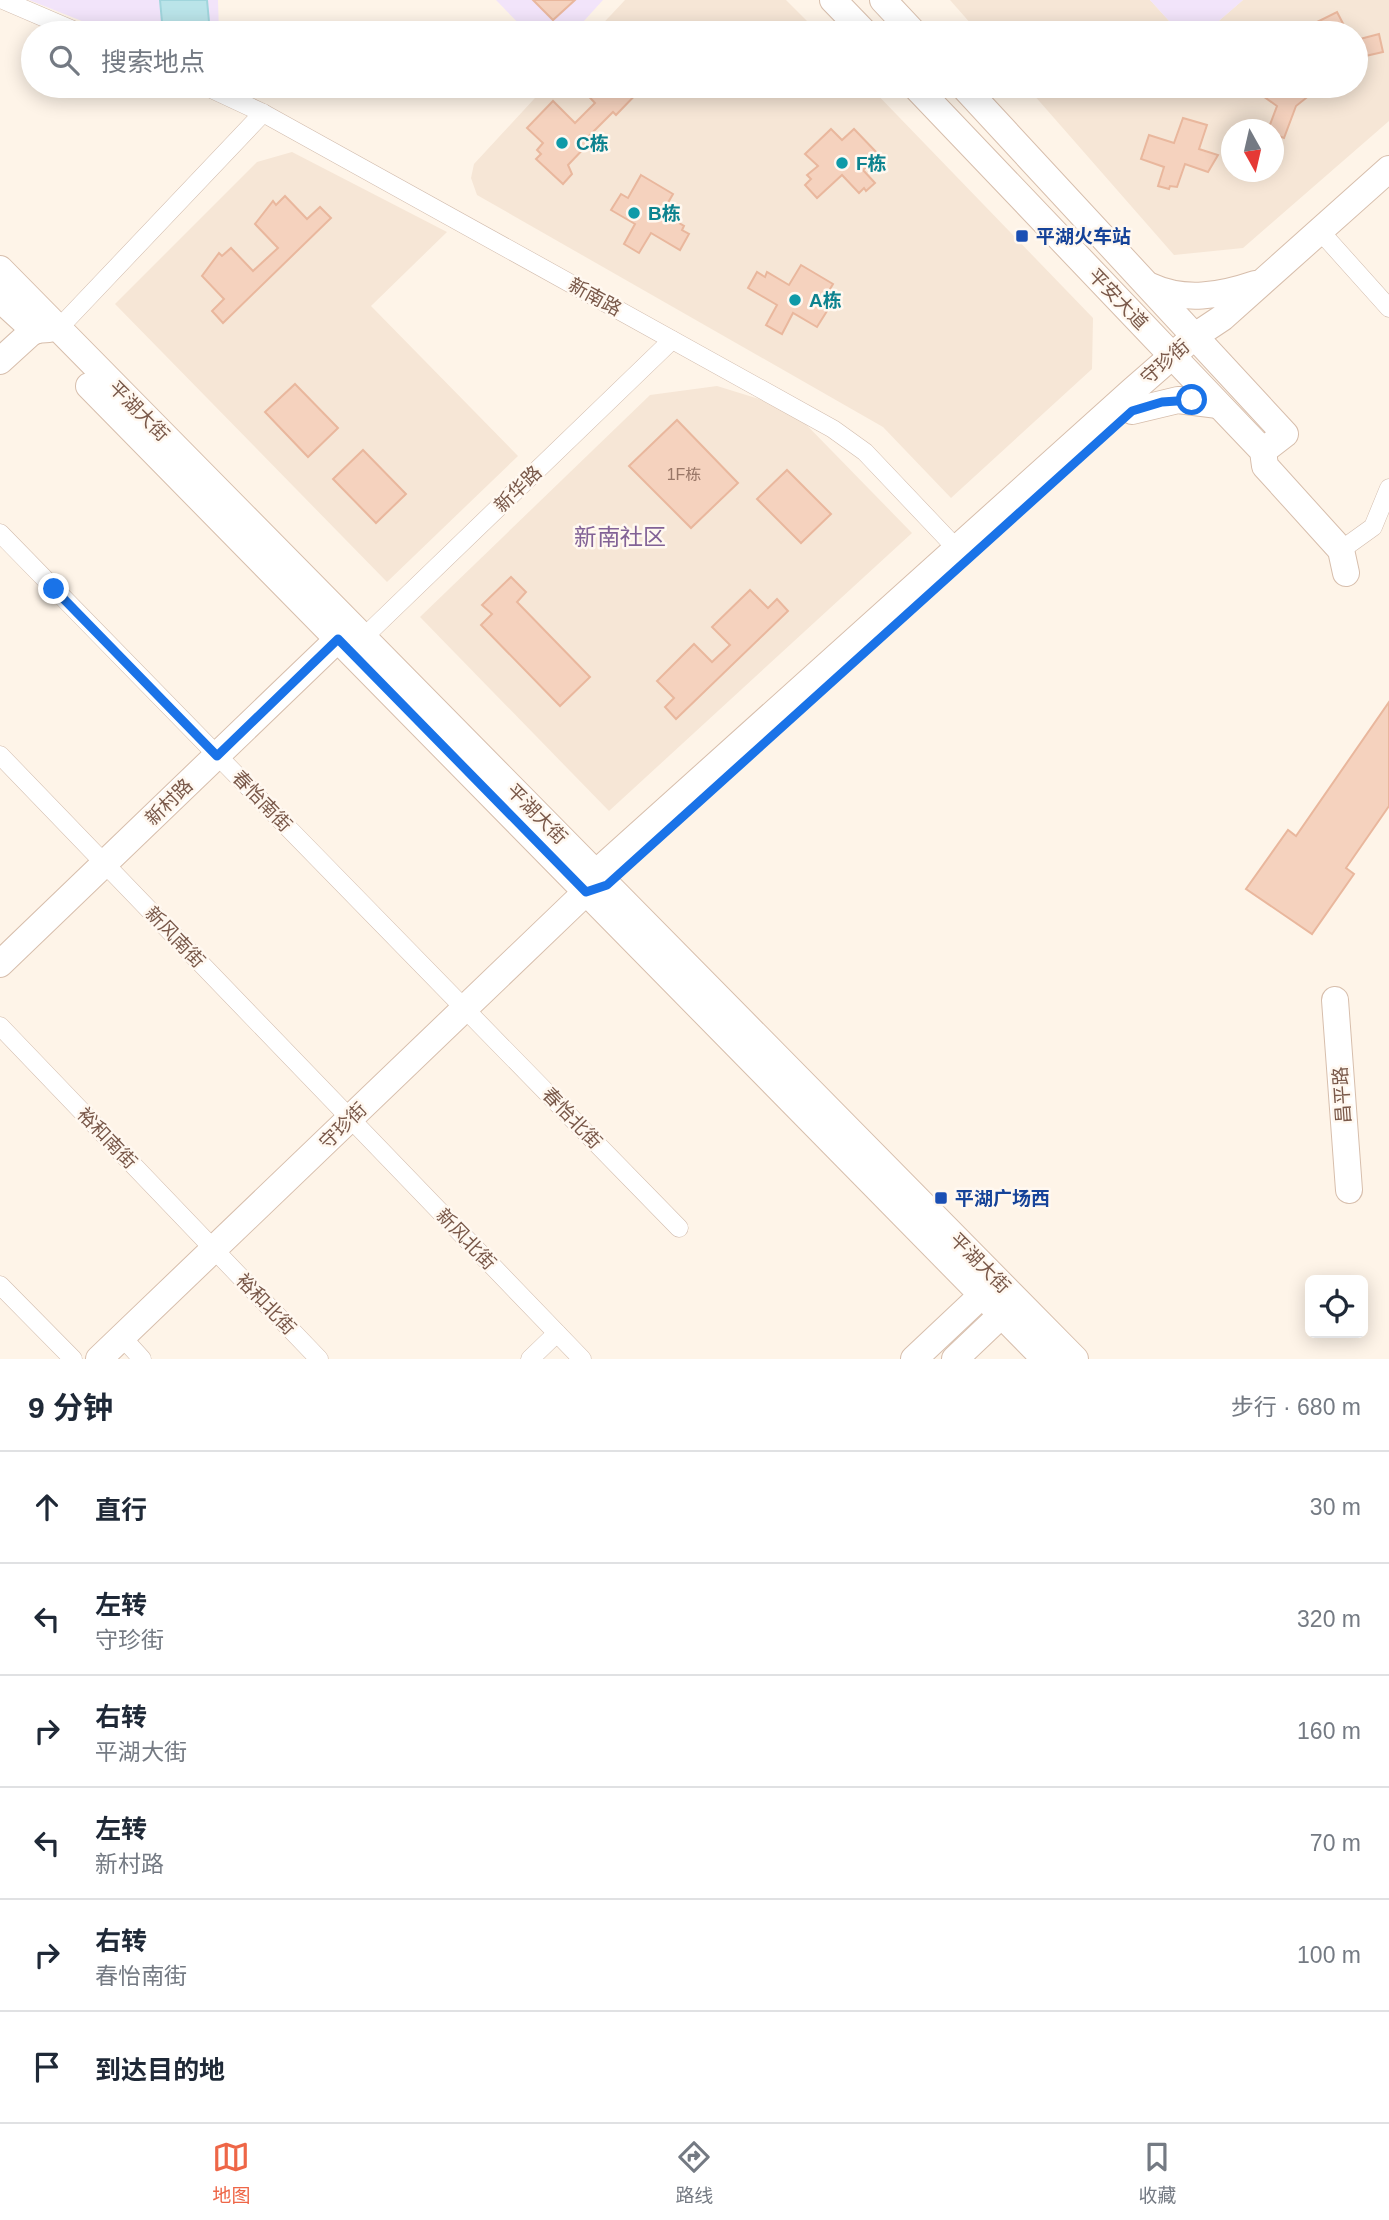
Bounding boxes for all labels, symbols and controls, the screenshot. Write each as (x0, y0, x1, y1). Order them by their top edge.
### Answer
search box (21, 21, 1368, 98)
icon: search (45, 41, 83, 79)
text: 搜索地点 (101, 47, 205, 77)
north arrow (1221, 119, 1284, 182)
place label: C栋 (576, 133, 609, 154)
marker: C栋 (554, 135, 570, 151)
place label: F栋 (856, 153, 887, 174)
marker: F栋 (834, 155, 850, 171)
place label: B栋 (648, 203, 681, 224)
marker: B栋 (626, 205, 642, 221)
place label: 平湖火车站 (1036, 226, 1131, 247)
marker: 平湖火车站 (1014, 228, 1030, 244)
street label: 平安大道 (1084, 264, 1152, 334)
street label: 新南路 (565, 274, 625, 320)
place label: A栋 (809, 290, 842, 311)
marker: A栋 (787, 292, 803, 308)
street label: 守珍街 (1137, 335, 1193, 389)
street label: 平湖大街 (105, 377, 173, 445)
route start (1176, 384, 1207, 415)
street label: 新华路 (490, 462, 546, 516)
house number: 1F栋 (667, 466, 701, 483)
district label: 新南社区 (574, 524, 666, 550)
route end (38, 573, 69, 604)
street label: 春怡南街 (228, 766, 296, 836)
street label: 新村路 (141, 775, 197, 829)
street label: 平湖大街 (503, 780, 571, 848)
street label: 新风南街 (141, 902, 209, 972)
street label: 昌平路 (1330, 1066, 1354, 1124)
street label: 春怡北街 (538, 1083, 606, 1153)
street label: 守珍街 (315, 1099, 371, 1153)
street label: 裕和南街 (73, 1103, 141, 1173)
place label: 平湖广场西 (955, 1188, 1050, 1209)
marker: 平湖广场西 (933, 1190, 949, 1206)
street label: 新风北街 (432, 1204, 500, 1274)
street label: 平湖大街 (946, 1229, 1014, 1297)
street label: 裕和北街 (232, 1269, 300, 1339)
map controls (1305, 1275, 1368, 1338)
button: locate (1305, 1275, 1368, 1338)
text: 9 分钟 (28, 1391, 113, 1424)
text: 步行 · 680 m (1231, 1394, 1361, 1420)
icon: ahead (28, 1488, 66, 1526)
text: 30 m (1310, 1494, 1361, 1520)
text: 直行 (95, 1495, 147, 1525)
text: 左转 (95, 1590, 147, 1620)
icon: left (28, 1600, 66, 1638)
text: 320 m (1297, 1606, 1361, 1632)
text: 守珍街 (95, 1627, 164, 1653)
text: 右转 (95, 1702, 147, 1732)
icon: right (28, 1712, 66, 1750)
text: 160 m (1297, 1718, 1361, 1744)
text: 平湖大街 (95, 1739, 187, 1765)
text: 左转 (95, 1814, 147, 1844)
icon: left (28, 1824, 66, 1862)
text: 70 m (1310, 1830, 1361, 1856)
text: 新村路 (95, 1851, 164, 1877)
text: 右转 (95, 1926, 147, 1956)
icon: right (28, 1936, 66, 1974)
text: 100 m (1297, 1942, 1361, 1968)
text: 春怡南街 (95, 1963, 187, 1989)
icon: arrive (28, 2048, 66, 2086)
text: 到达目的地 (95, 2055, 225, 2085)
tab: 地图 (212, 2138, 251, 2207)
tab: 路线 (675, 2138, 714, 2207)
tab: 收藏 (1138, 2138, 1177, 2207)

